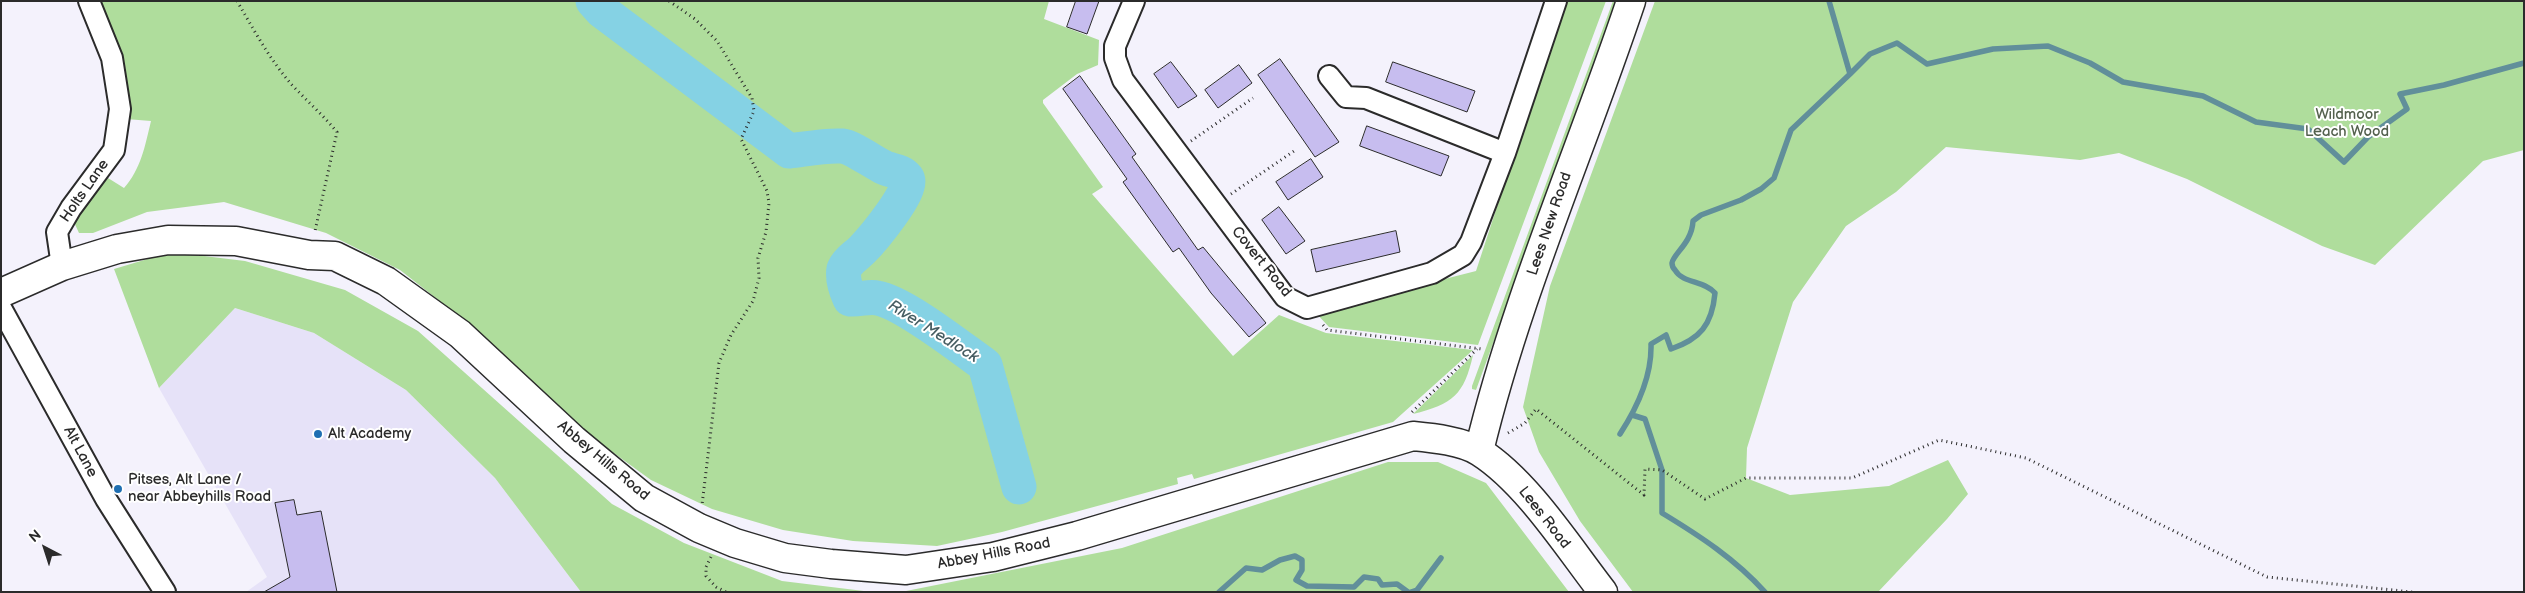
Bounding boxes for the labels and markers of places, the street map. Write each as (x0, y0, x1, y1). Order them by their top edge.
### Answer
place label: Alt Academy (328, 425, 411, 443)
marker: Alt Academy (312, 428, 324, 440)
place label: Pitses, Alt Lane / near Abbeyhills Road (128, 471, 271, 506)
marker: Pitses, Alt Lane / near Abbeyhills Road (112, 483, 124, 495)

